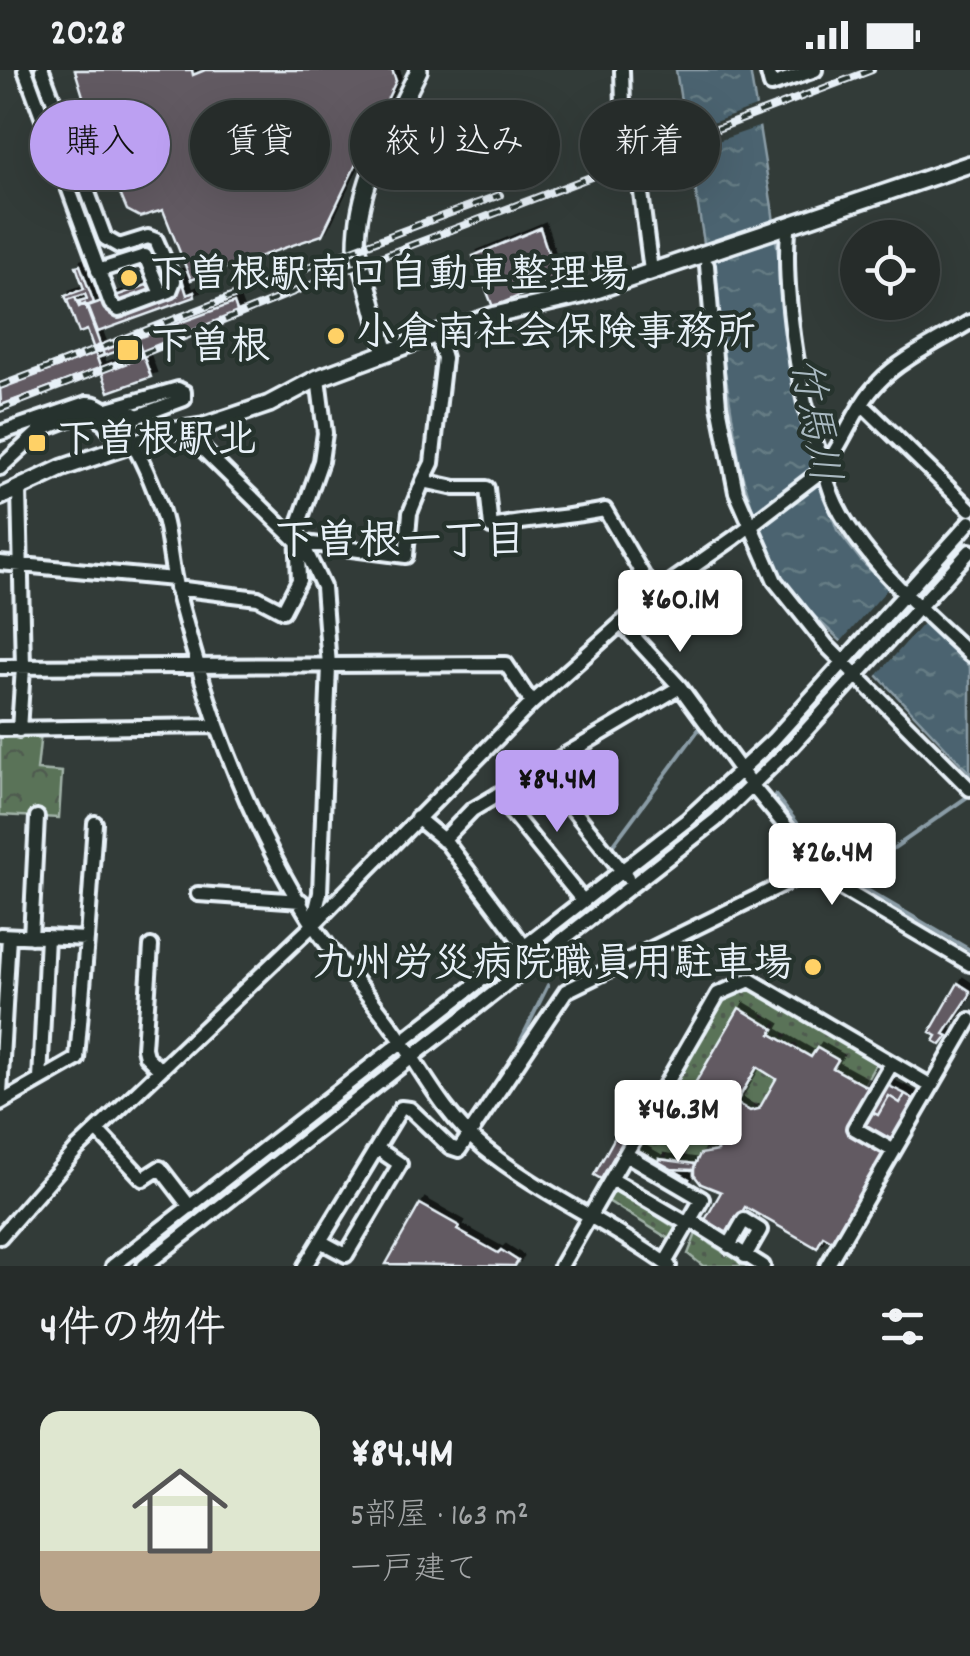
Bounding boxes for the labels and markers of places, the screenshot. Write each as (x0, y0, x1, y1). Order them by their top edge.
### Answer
place label: 下曽根駅南口自動車整理場 (149, 250, 629, 307)
marker: 下曽根駅南口自動車整理場 (118, 267, 140, 289)
place label: 小倉南社会保険事務所 (356, 308, 756, 365)
place label: 下曽根 (150, 322, 270, 379)
marker: 小倉南社会保険事務所 (325, 325, 347, 347)
marker: 下曽根 (115, 337, 141, 363)
place label: 下曽根駅北 (57, 415, 257, 472)
marker: 下曽根駅北 (26, 432, 48, 454)
pin: ¥60.1M (599, 570, 761, 655)
pin: ¥84.4M (476, 750, 638, 835)
pin: ¥26.4M (751, 823, 913, 908)
place label: 九州労災病院職員用駐車場 (313, 939, 793, 996)
marker: 九州労災病院職員用駐車場 (802, 956, 824, 978)
pin: ¥46.3M (597, 1080, 759, 1165)

